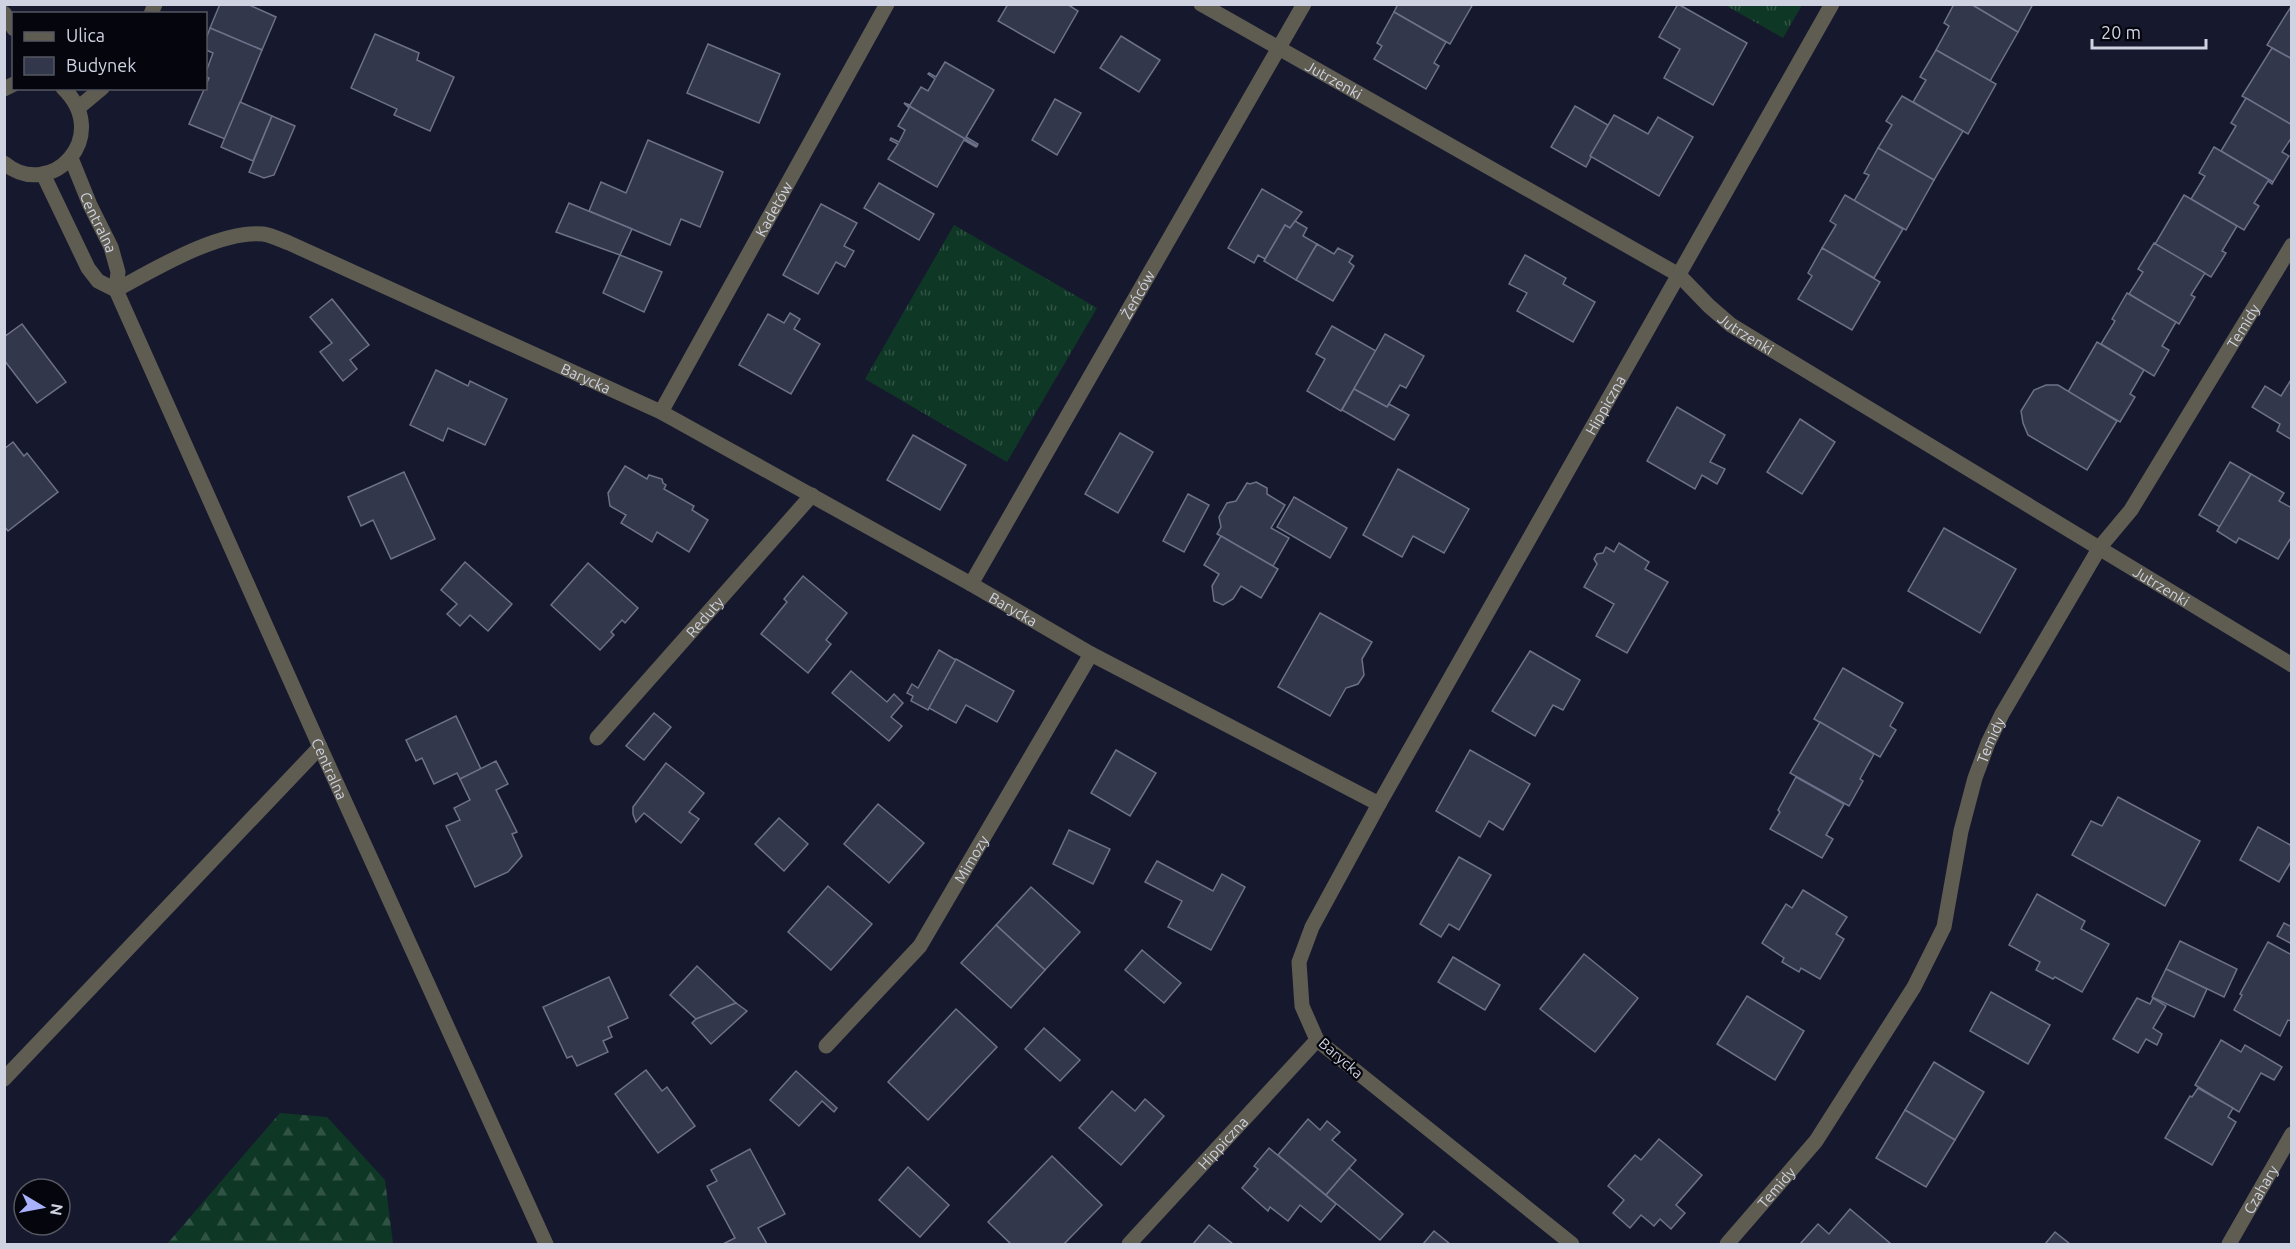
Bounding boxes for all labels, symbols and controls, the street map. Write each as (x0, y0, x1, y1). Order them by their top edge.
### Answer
legend (12, 12, 207, 90)
scale bar (2092, 12, 2206, 50)
text: 20 m (2101, 22, 2141, 42)
text: Ulica (66, 25, 105, 45)
text: Budynek (66, 55, 136, 75)
street label: Jutrzenki (1303, 57, 1365, 102)
street label: Kadetów (751, 178, 796, 239)
street label: Centralna (77, 189, 121, 254)
street label: Żeńców (1117, 267, 1158, 321)
street label: Temidy (2223, 301, 2263, 351)
street label: Jutrzenki (1715, 309, 1777, 357)
street label: Barycka (558, 359, 614, 397)
street label: Hippiczna (1582, 372, 1629, 437)
street label: Jutrzenki (2130, 562, 2193, 609)
street label: Barycka (986, 588, 1040, 629)
street label: Reduty (682, 593, 727, 640)
street label: Temidy (1973, 714, 2008, 765)
street label: Centralna (309, 735, 351, 802)
street label: Mimozy (950, 832, 992, 886)
street label: Barycka (1316, 1034, 1366, 1082)
street label: Hippiczna (1194, 1113, 1251, 1172)
street label: Czahary (2240, 1162, 2281, 1217)
street label: Temidy (1754, 1163, 1798, 1211)
north arrow (12, 1177, 72, 1237)
text: N (47, 1202, 67, 1217)

